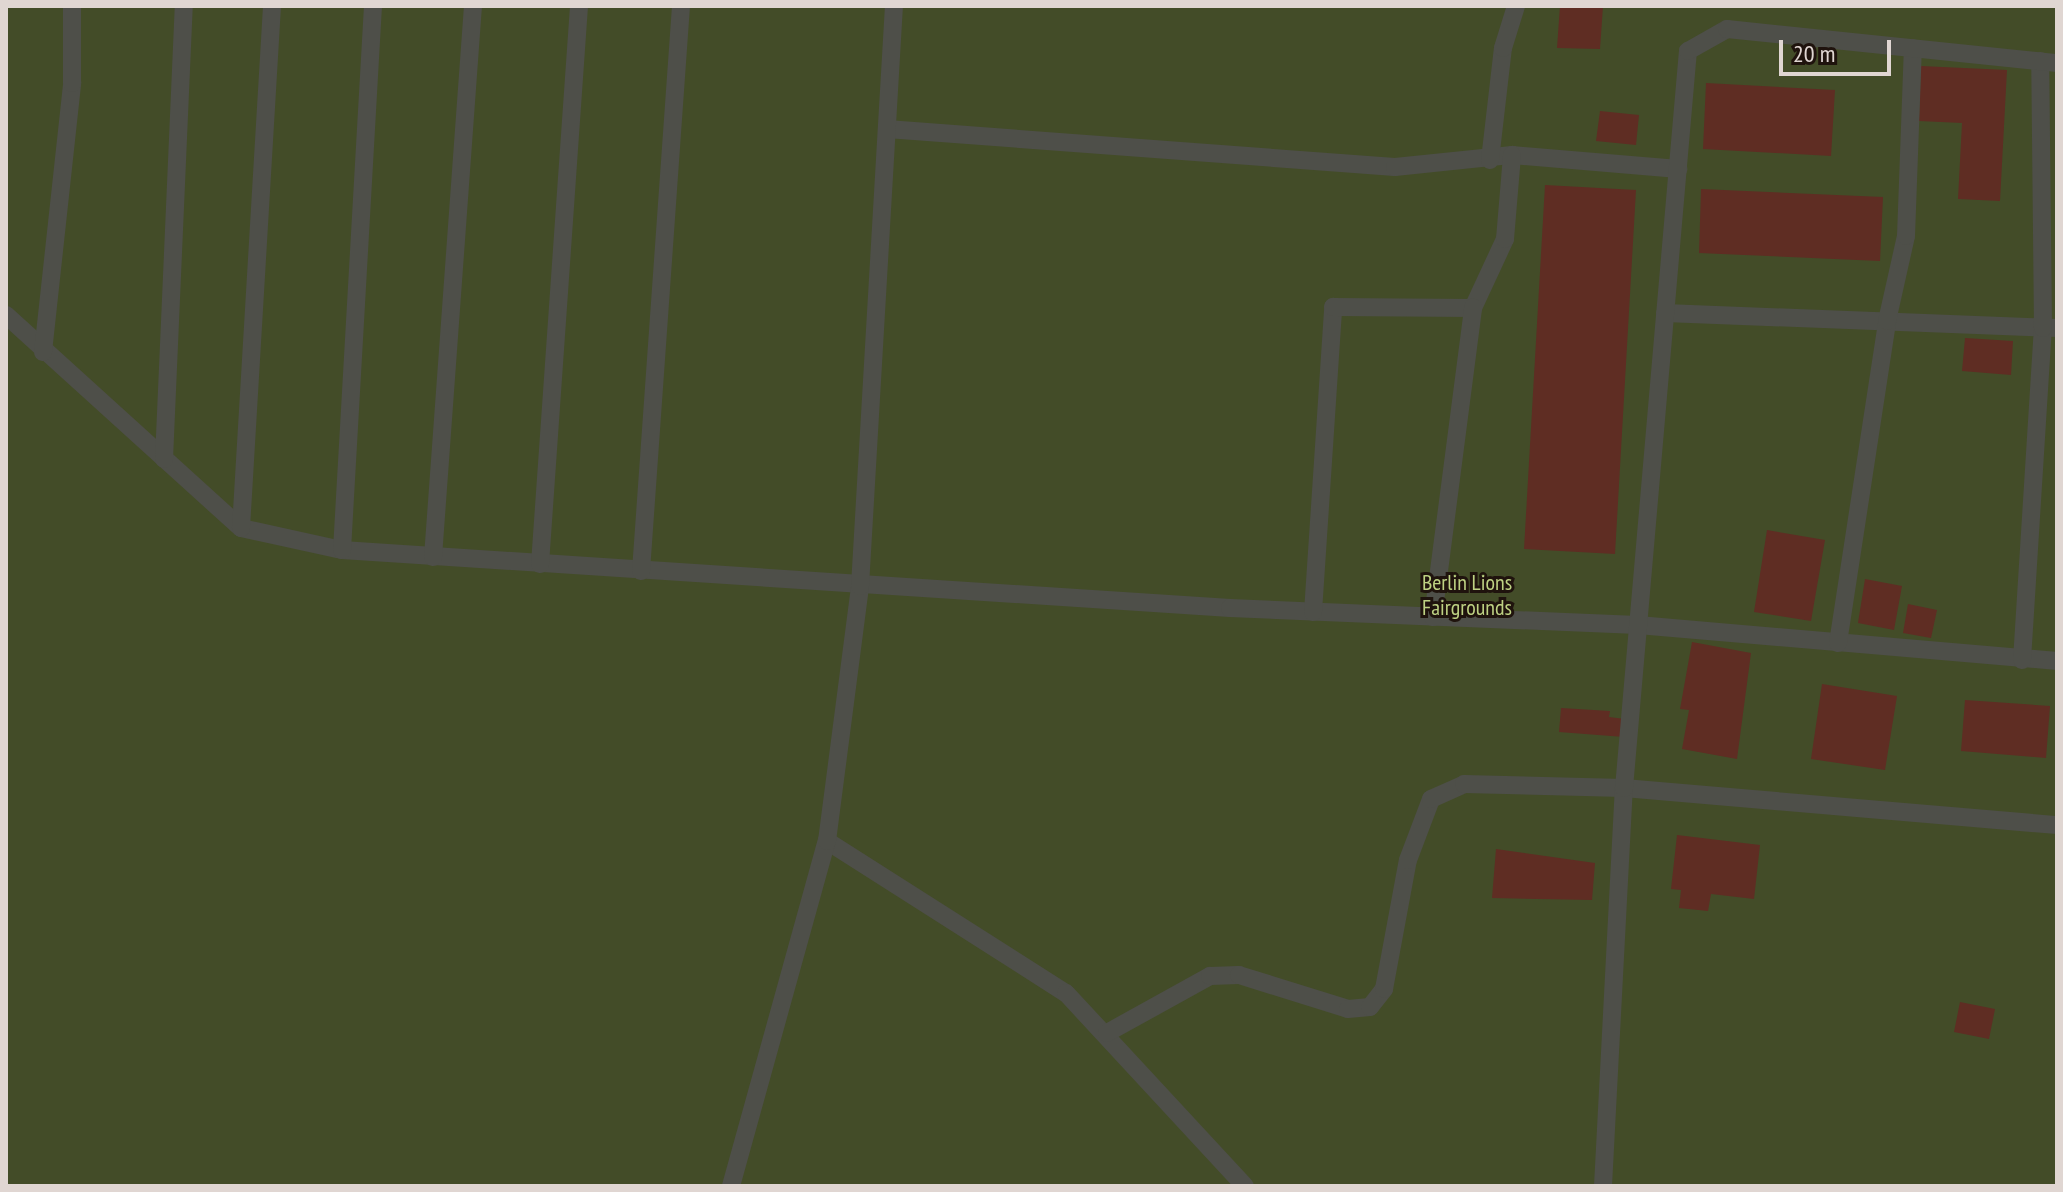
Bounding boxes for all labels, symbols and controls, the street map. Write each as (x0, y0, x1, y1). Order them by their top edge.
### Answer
scale bar (1783, 24, 1895, 74)
text: 20 m (1793, 38, 1835, 69)
park label: Berlin Lions Fairgrounds (1422, 569, 1512, 620)

